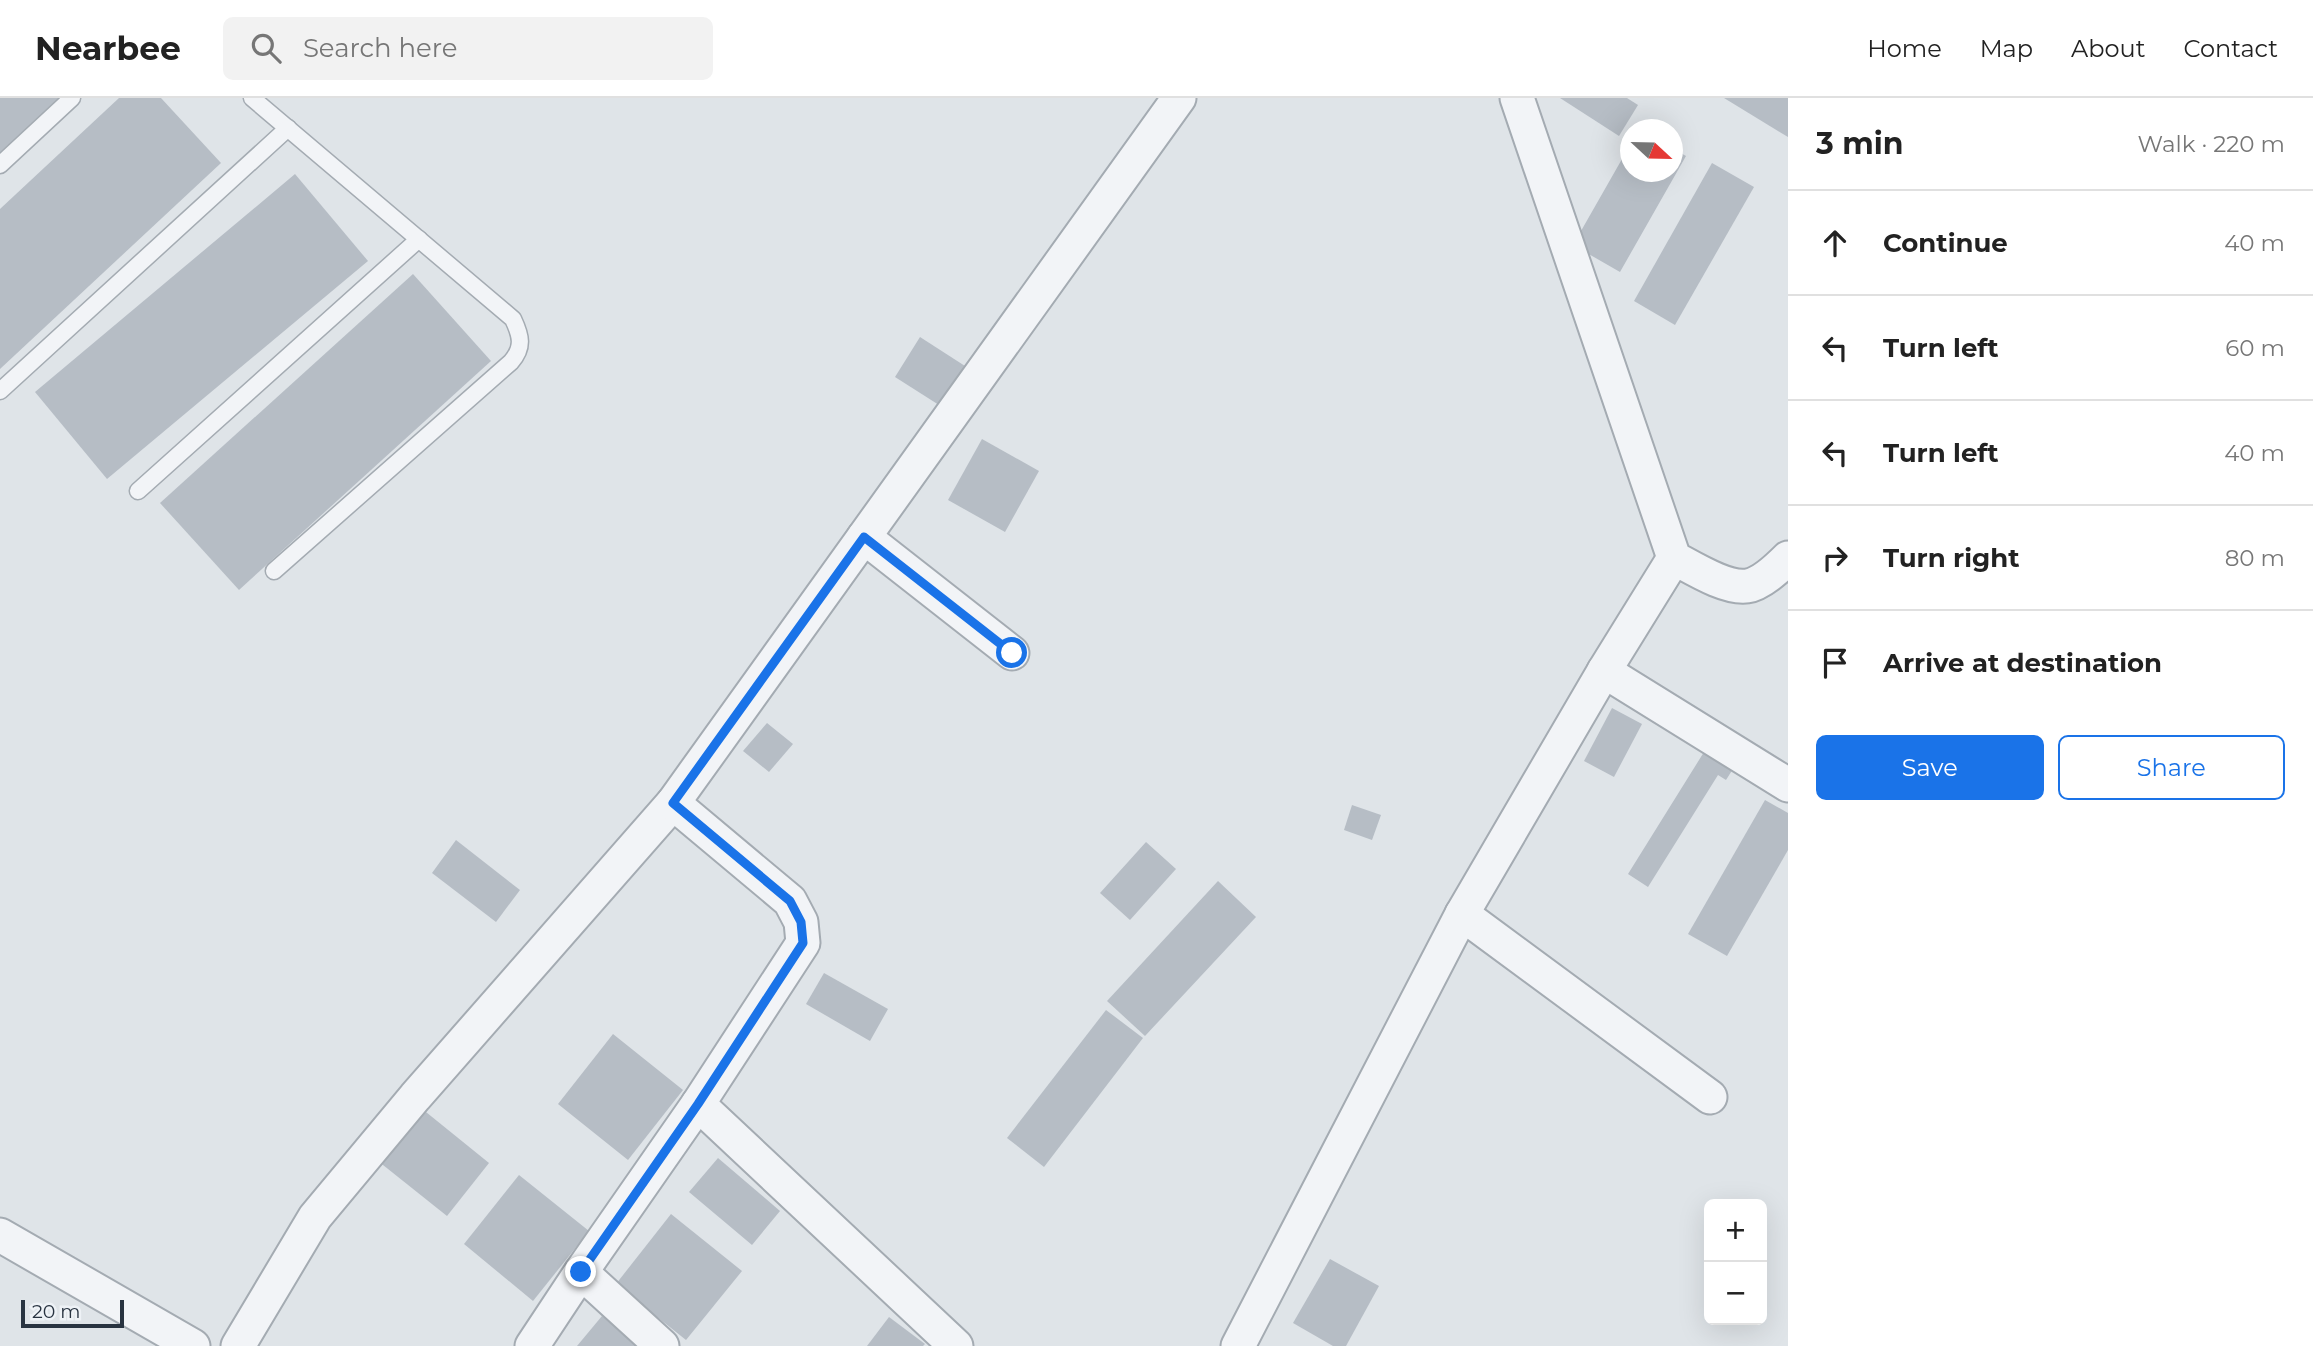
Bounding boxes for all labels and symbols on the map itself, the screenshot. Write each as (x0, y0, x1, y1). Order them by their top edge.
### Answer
north arrow (1620, 119, 1683, 182)
route start (996, 637, 1027, 668)
route end (565, 1256, 596, 1287)
scale bar (21, 1297, 124, 1329)

